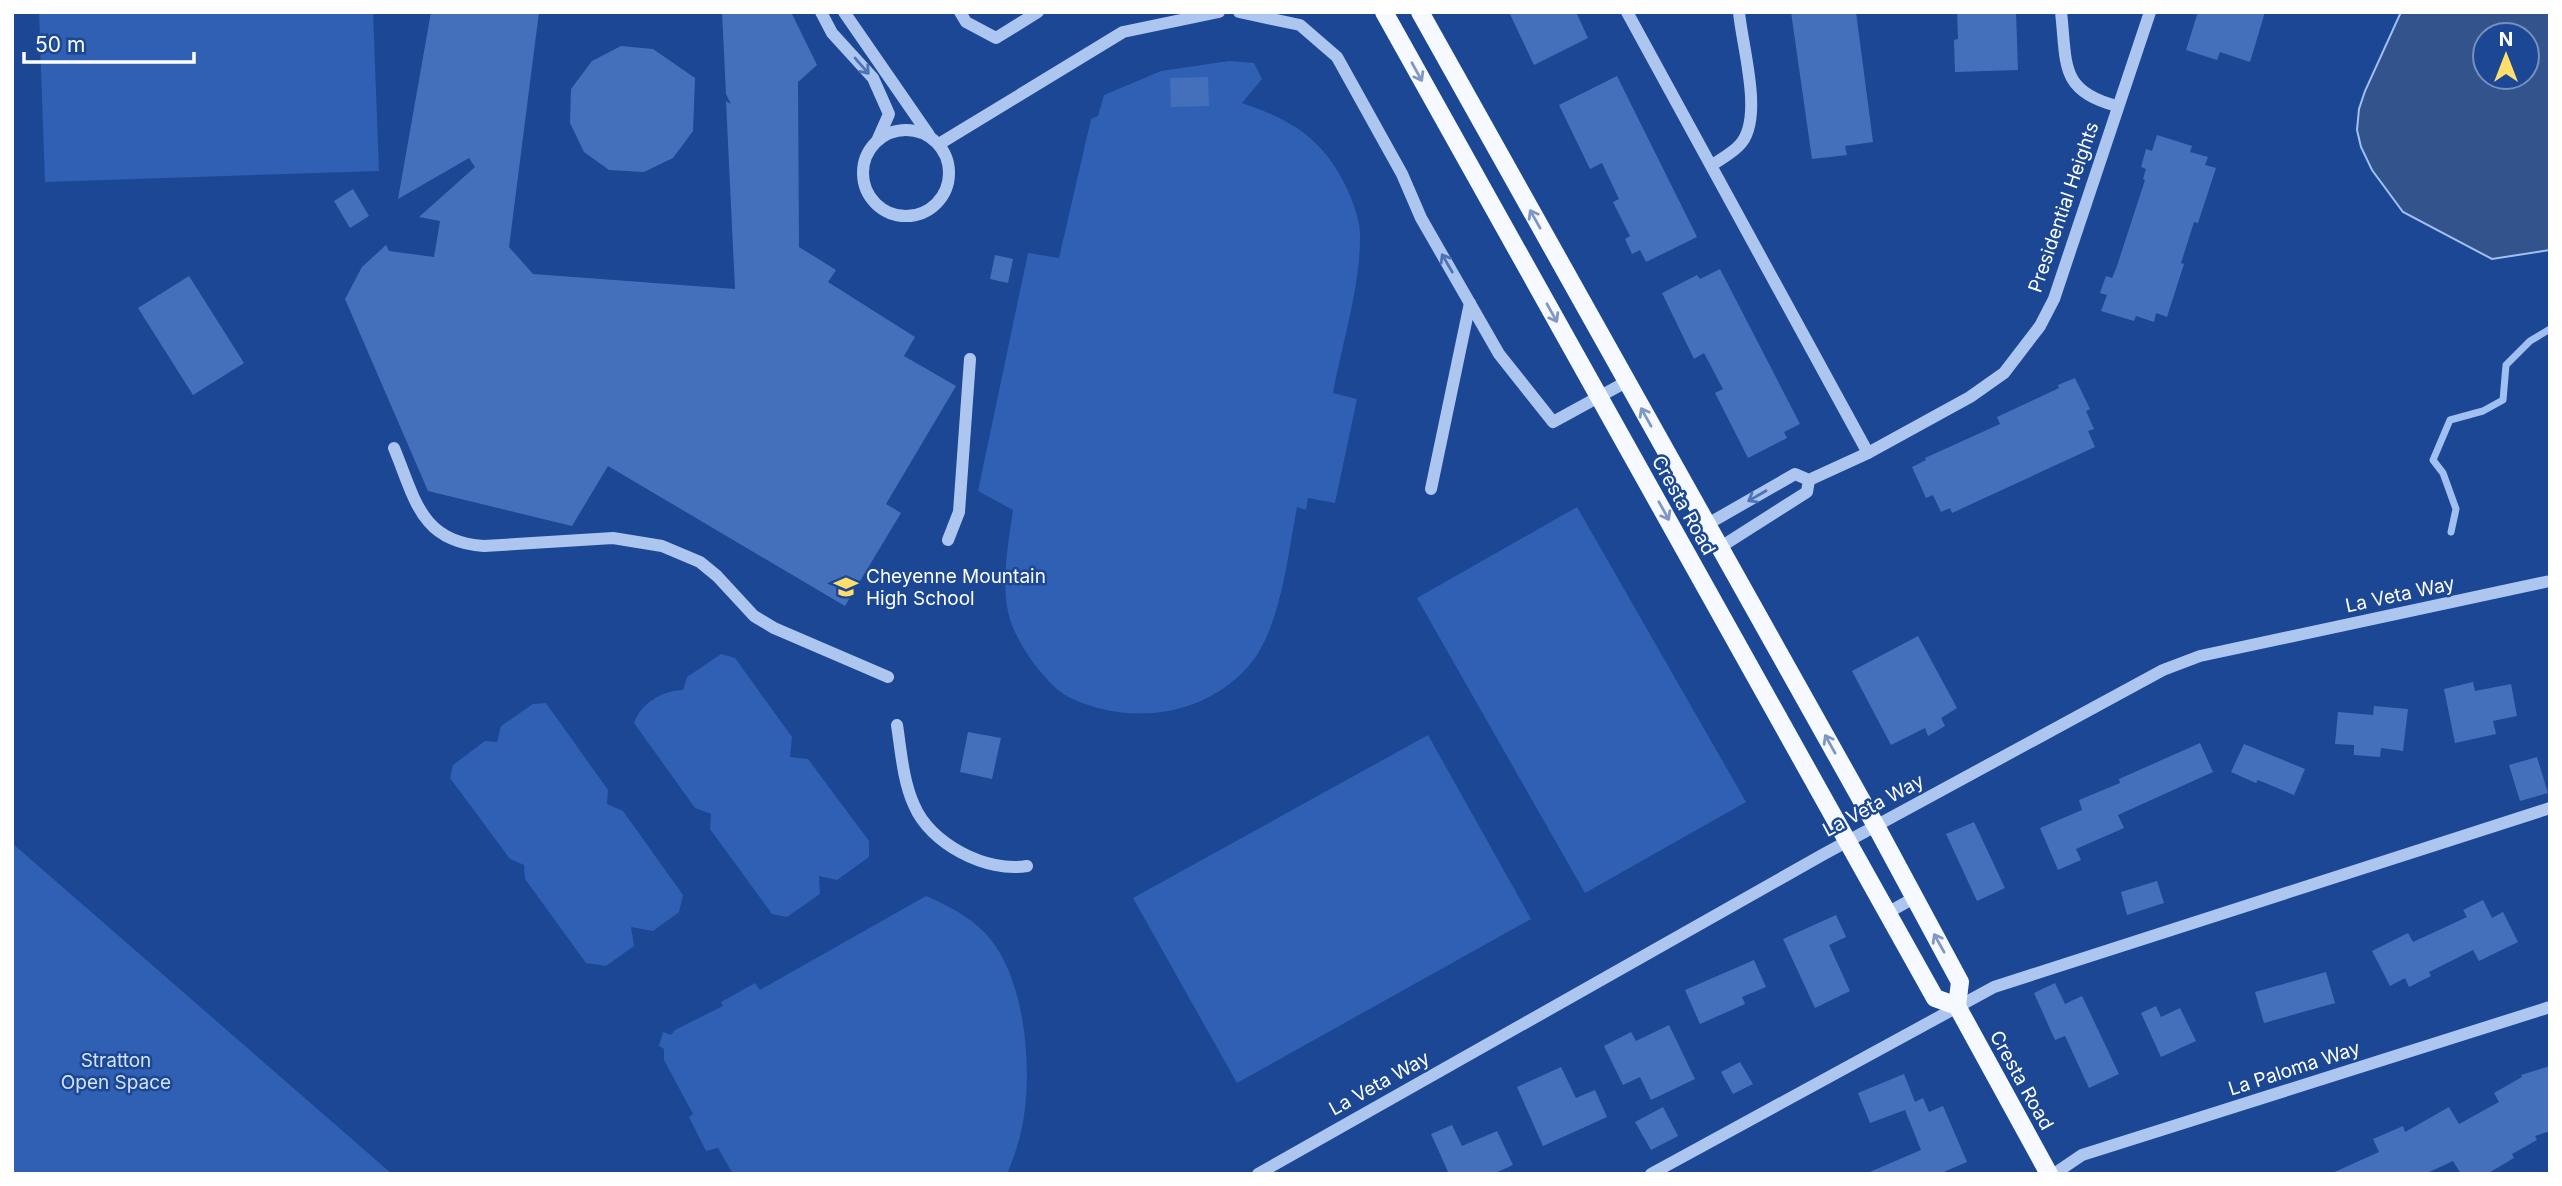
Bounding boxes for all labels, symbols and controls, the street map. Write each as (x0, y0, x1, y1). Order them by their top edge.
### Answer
scale bar (24, 21, 194, 65)
north arrow (2471, 21, 2541, 91)
text: N (2499, 28, 2513, 51)
text: 50 m (35, 32, 85, 57)
one-way arrow (854, 57, 870, 75)
one-way arrow (1410, 61, 1424, 81)
street label: Presidential Heights (2023, 119, 2103, 295)
one-way arrow (1528, 209, 1542, 229)
one-way arrow (1440, 254, 1454, 274)
one-way arrow (1546, 302, 1559, 323)
one-way arrow (1639, 408, 1653, 428)
street label: Cresta Road (1647, 452, 1720, 559)
one-way arrow (1747, 489, 1767, 503)
one-way arrow (1657, 501, 1671, 521)
place label: Cheyenne Mountain High School (866, 565, 1046, 610)
street label: La Veta Way (2343, 572, 2457, 617)
school or university icon: Cheyenne Mountain High School (832, 573, 860, 601)
one-way arrow (1822, 734, 1836, 755)
street label: La Veta Way (1819, 769, 1928, 842)
one-way arrow (1932, 934, 1946, 954)
street label: Cresta Road (1985, 1027, 2058, 1134)
street label: La Paloma Way (2225, 1036, 2363, 1101)
street label: La Veta Way (1325, 1046, 1434, 1120)
park label: Stratton Open Space (61, 1049, 171, 1094)

